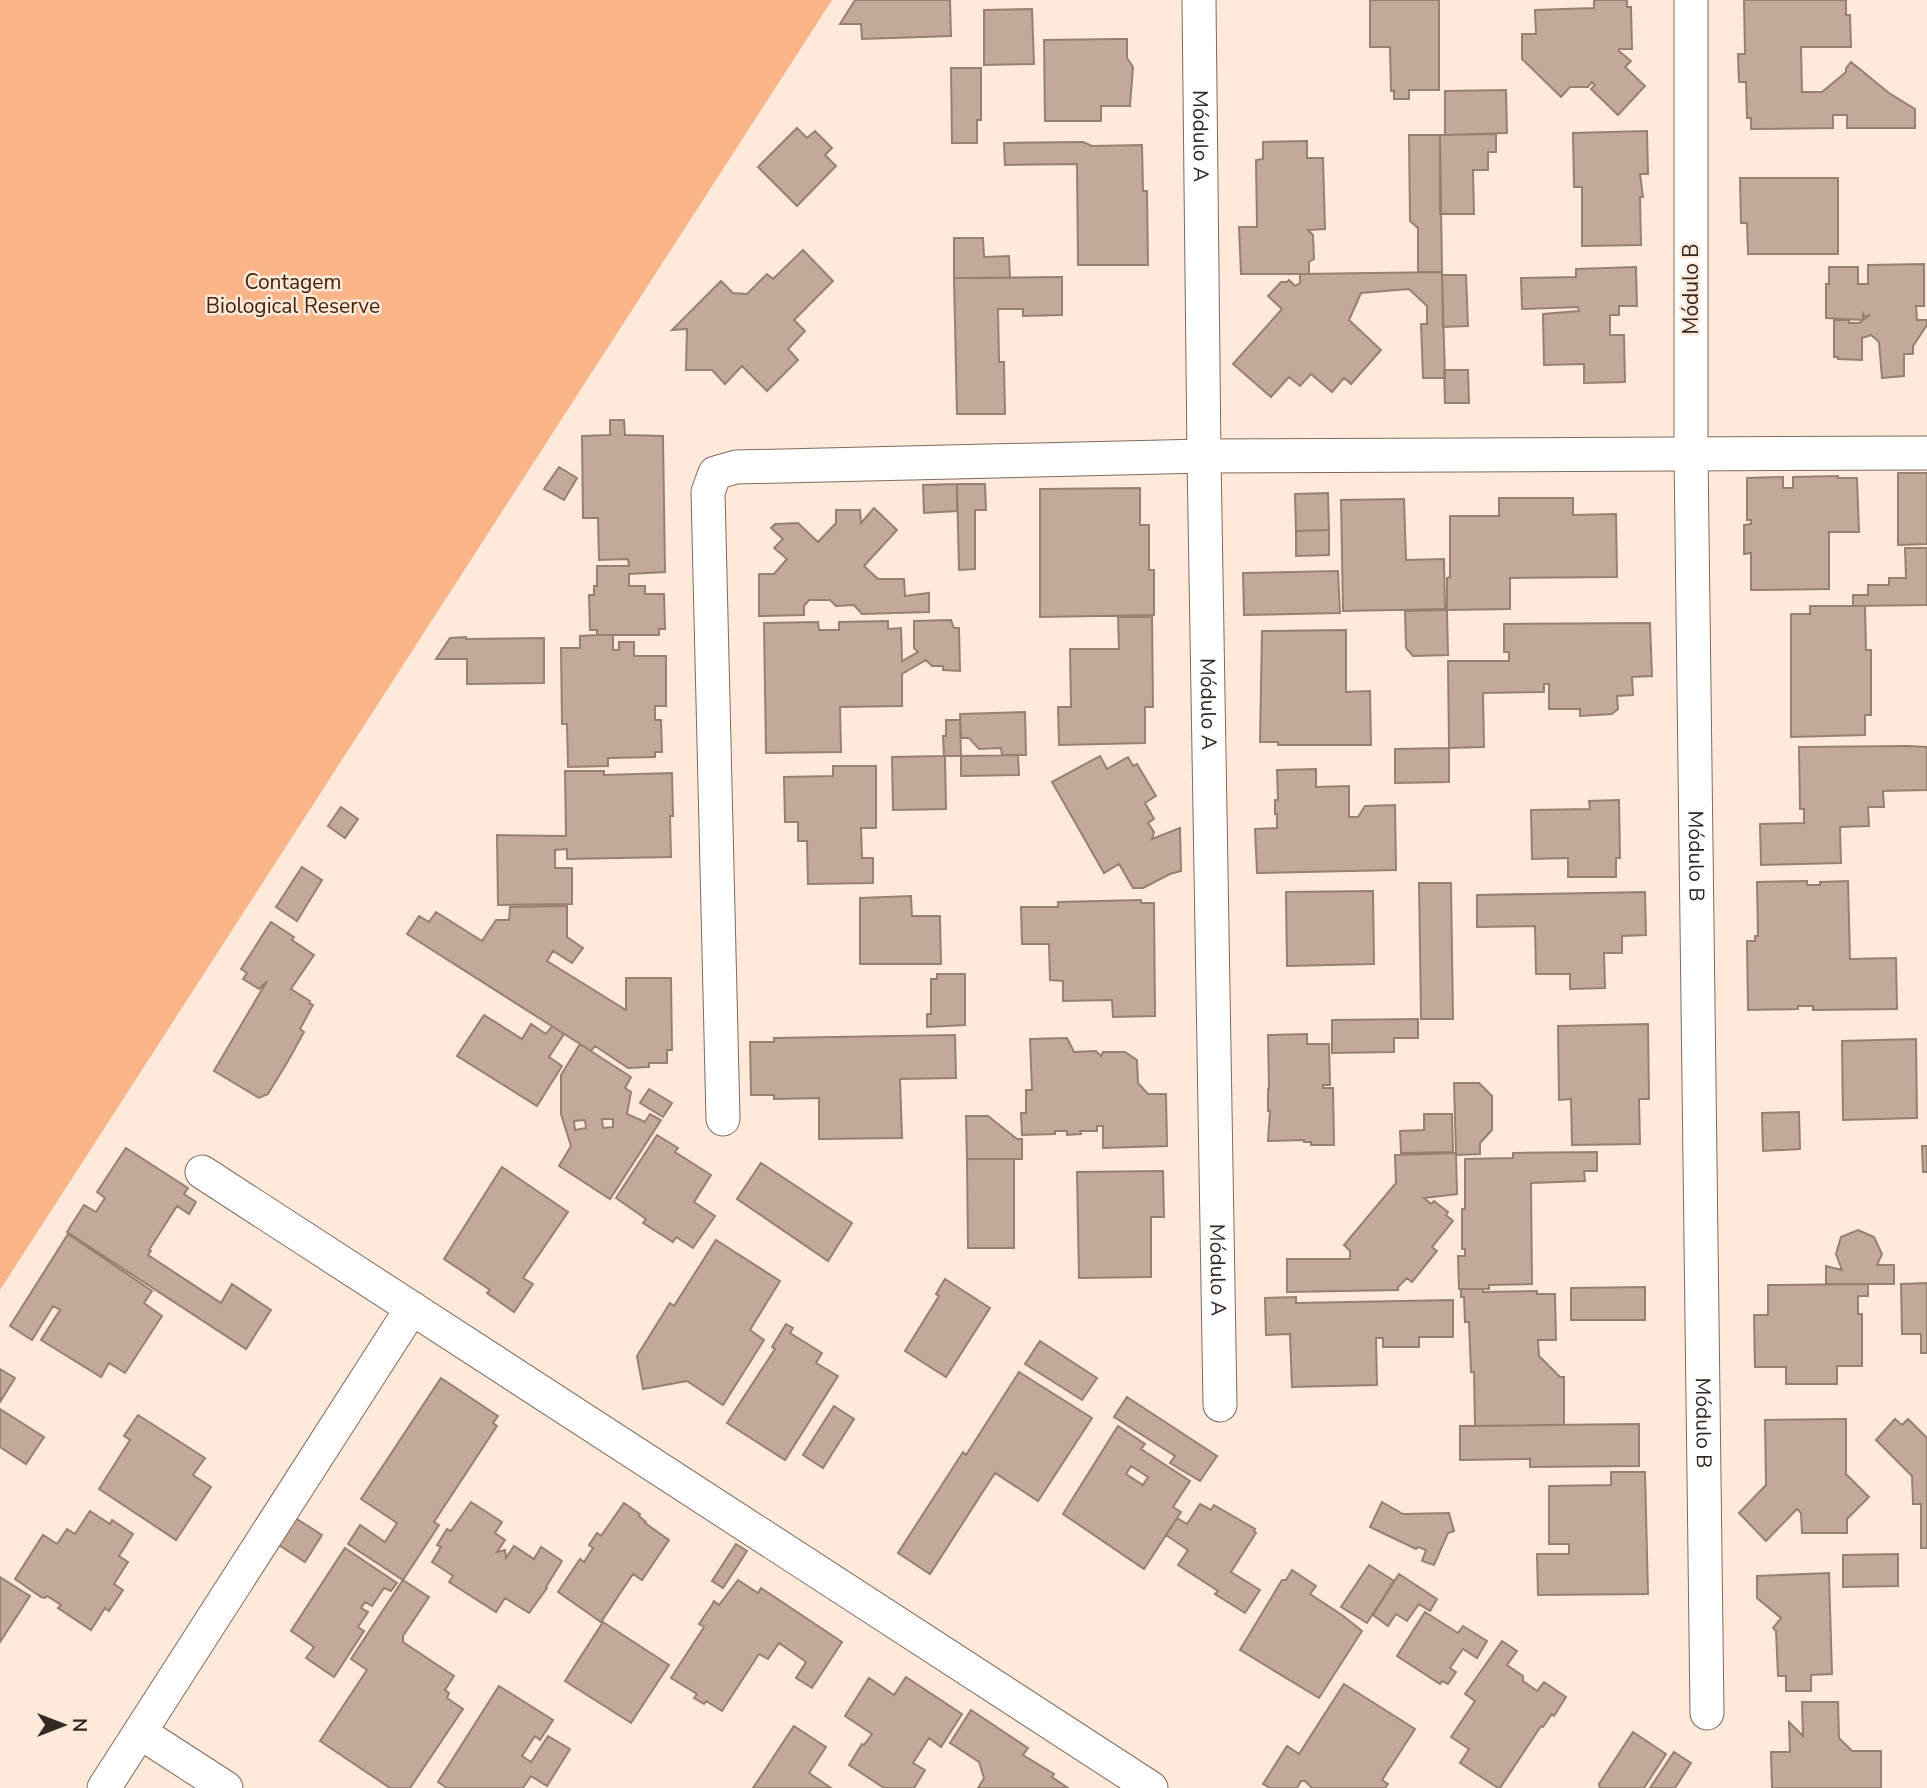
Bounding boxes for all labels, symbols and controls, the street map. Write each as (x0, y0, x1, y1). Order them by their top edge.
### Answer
street label: Módulo A (1186, 90, 1215, 182)
street label: Módulo B (1677, 243, 1705, 335)
park label: Contagem Biological Reserve (206, 268, 380, 320)
street label: Módulo A (1193, 658, 1223, 750)
street label: Módulo B (1682, 810, 1711, 902)
street label: Módulo A (1203, 1224, 1232, 1316)
street label: Módulo B (1689, 1377, 1718, 1469)
north arrow (28, 1690, 98, 1760)
text: N (66, 1718, 92, 1732)

